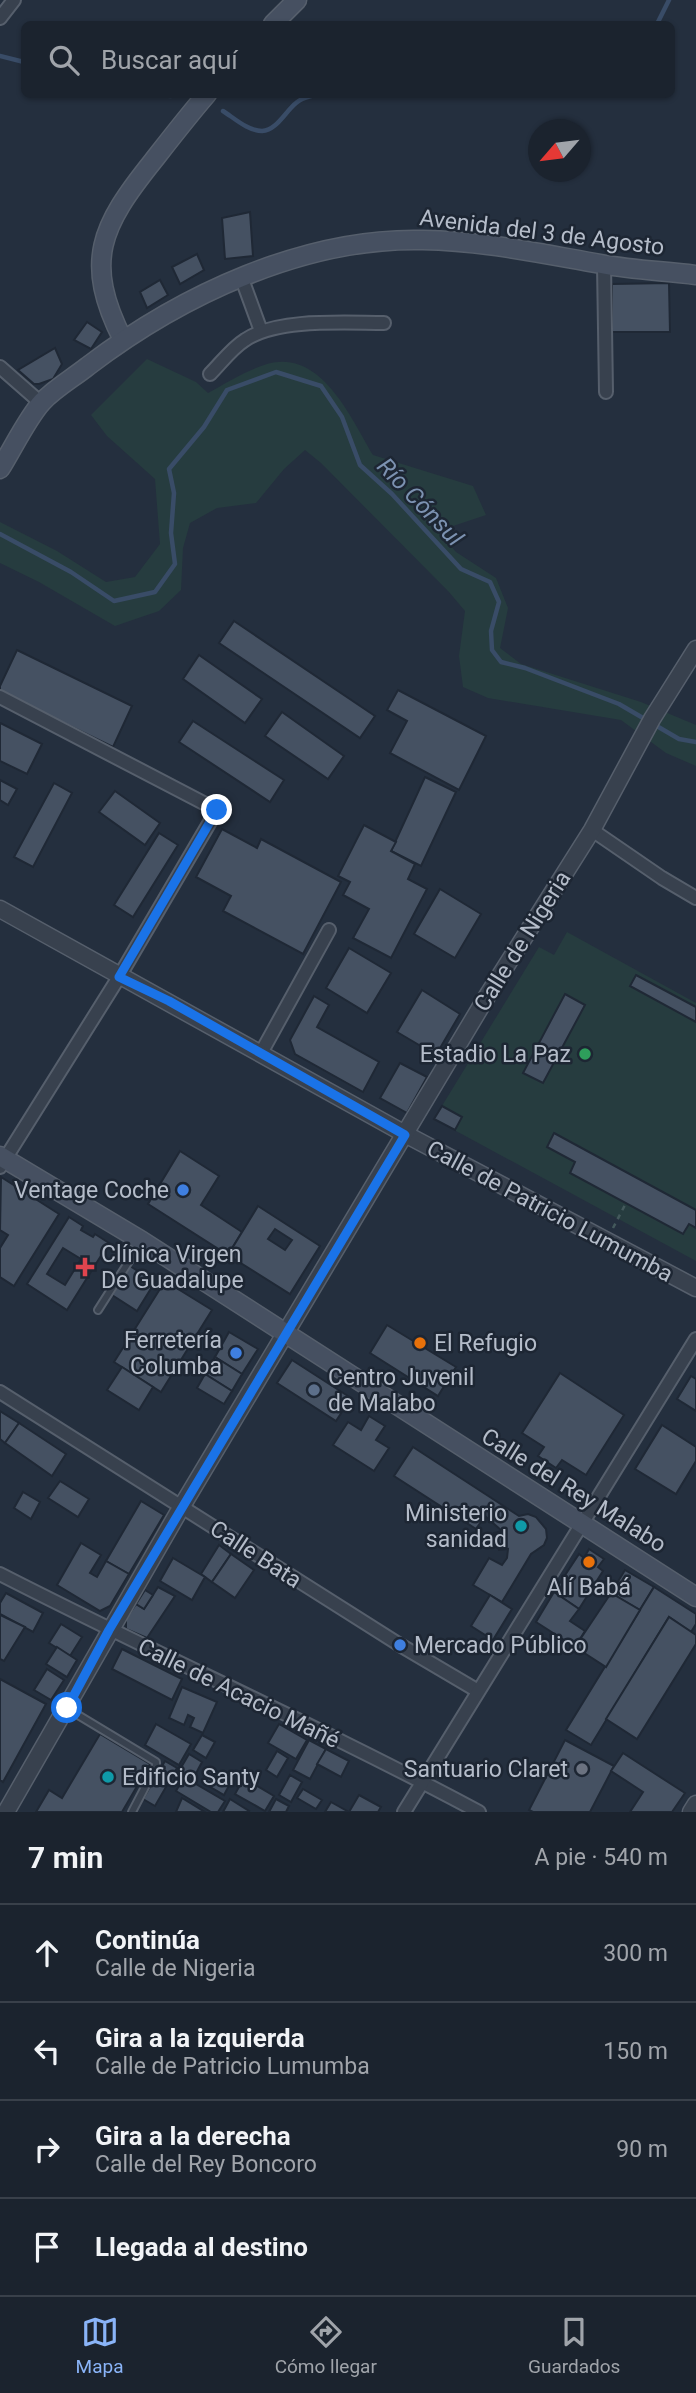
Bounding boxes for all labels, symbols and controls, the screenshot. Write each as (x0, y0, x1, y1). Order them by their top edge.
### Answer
search box (21, 21, 675, 98)
icon: search (45, 41, 83, 79)
text: Buscar aquí (101, 45, 238, 75)
north arrow (528, 119, 591, 182)
street label: Avenida del 3 de Agosto (418, 204, 666, 261)
water label: Río Cónsul (371, 452, 469, 552)
route end (201, 794, 232, 825)
street label: Calle de Nigeria (468, 866, 576, 1016)
place label: Estadio La Paz (420, 1041, 571, 1068)
marker: Estadio La Paz (577, 1046, 593, 1062)
street label: Calle de Patricio Lumumba (422, 1135, 677, 1288)
place label: Ventage Coche (14, 1177, 169, 1204)
marker: Ventage Coche (175, 1182, 191, 1198)
place label: Clínica Virgen De Guadalupe (101, 1241, 244, 1294)
marker: Clínica Virgen De Guadalupe (75, 1257, 95, 1277)
place label: Ferretería Columba (124, 1327, 222, 1380)
place label: El Refugio (434, 1330, 537, 1357)
marker: El Refugio (412, 1335, 428, 1351)
marker: Ferretería Columba (228, 1345, 244, 1361)
place label: Centro Juvenil de Malabo (328, 1364, 474, 1417)
marker: Centro Juvenil de Malabo (306, 1382, 322, 1398)
street label: Calle del Rey Malabo (476, 1423, 671, 1558)
place label: Ministerio sanidad (405, 1500, 507, 1553)
street label: Calle Bata (205, 1515, 306, 1594)
marker: Ministerio sanidad (513, 1518, 529, 1534)
marker: Alí Babá (581, 1554, 597, 1570)
place label: Alí Babá (547, 1574, 631, 1601)
place label: Mercado Público (414, 1632, 587, 1659)
street label: Calle de Acacio Mañé (134, 1633, 344, 1754)
marker: Mercado Público (392, 1637, 408, 1653)
route start (51, 1692, 82, 1723)
place label: Santuario Claret (404, 1756, 568, 1783)
marker: Santuario Claret (574, 1761, 590, 1777)
place label: Edificio Santy (122, 1764, 260, 1791)
marker: Edificio Santy (100, 1769, 116, 1785)
text: 7 min (28, 1840, 103, 1875)
text: A pie · 540 m (535, 1844, 668, 1871)
text: Continúa (95, 1925, 200, 1955)
icon: ahead (28, 1934, 66, 1972)
text: 300 m (603, 1940, 668, 1967)
text: Calle de Nigeria (95, 1955, 255, 1982)
text: Gira a la izquierda (95, 2023, 305, 2053)
icon: left (28, 2032, 66, 2070)
text: 150 m (603, 2038, 668, 2065)
text: Calle de Patricio Lumumba (95, 2053, 370, 2080)
text: Gira a la derecha (95, 2121, 291, 2151)
icon: right (28, 2130, 66, 2168)
text: 90 m (616, 2136, 668, 2163)
text: Calle del Rey Boncoro (95, 2151, 317, 2178)
icon: arrive (28, 2228, 66, 2266)
text: Llegada al destino (95, 2232, 308, 2262)
tab: Mapa (76, 2313, 124, 2378)
tab: Cómo llegar (275, 2313, 377, 2378)
tab: Guardados (528, 2313, 620, 2378)

